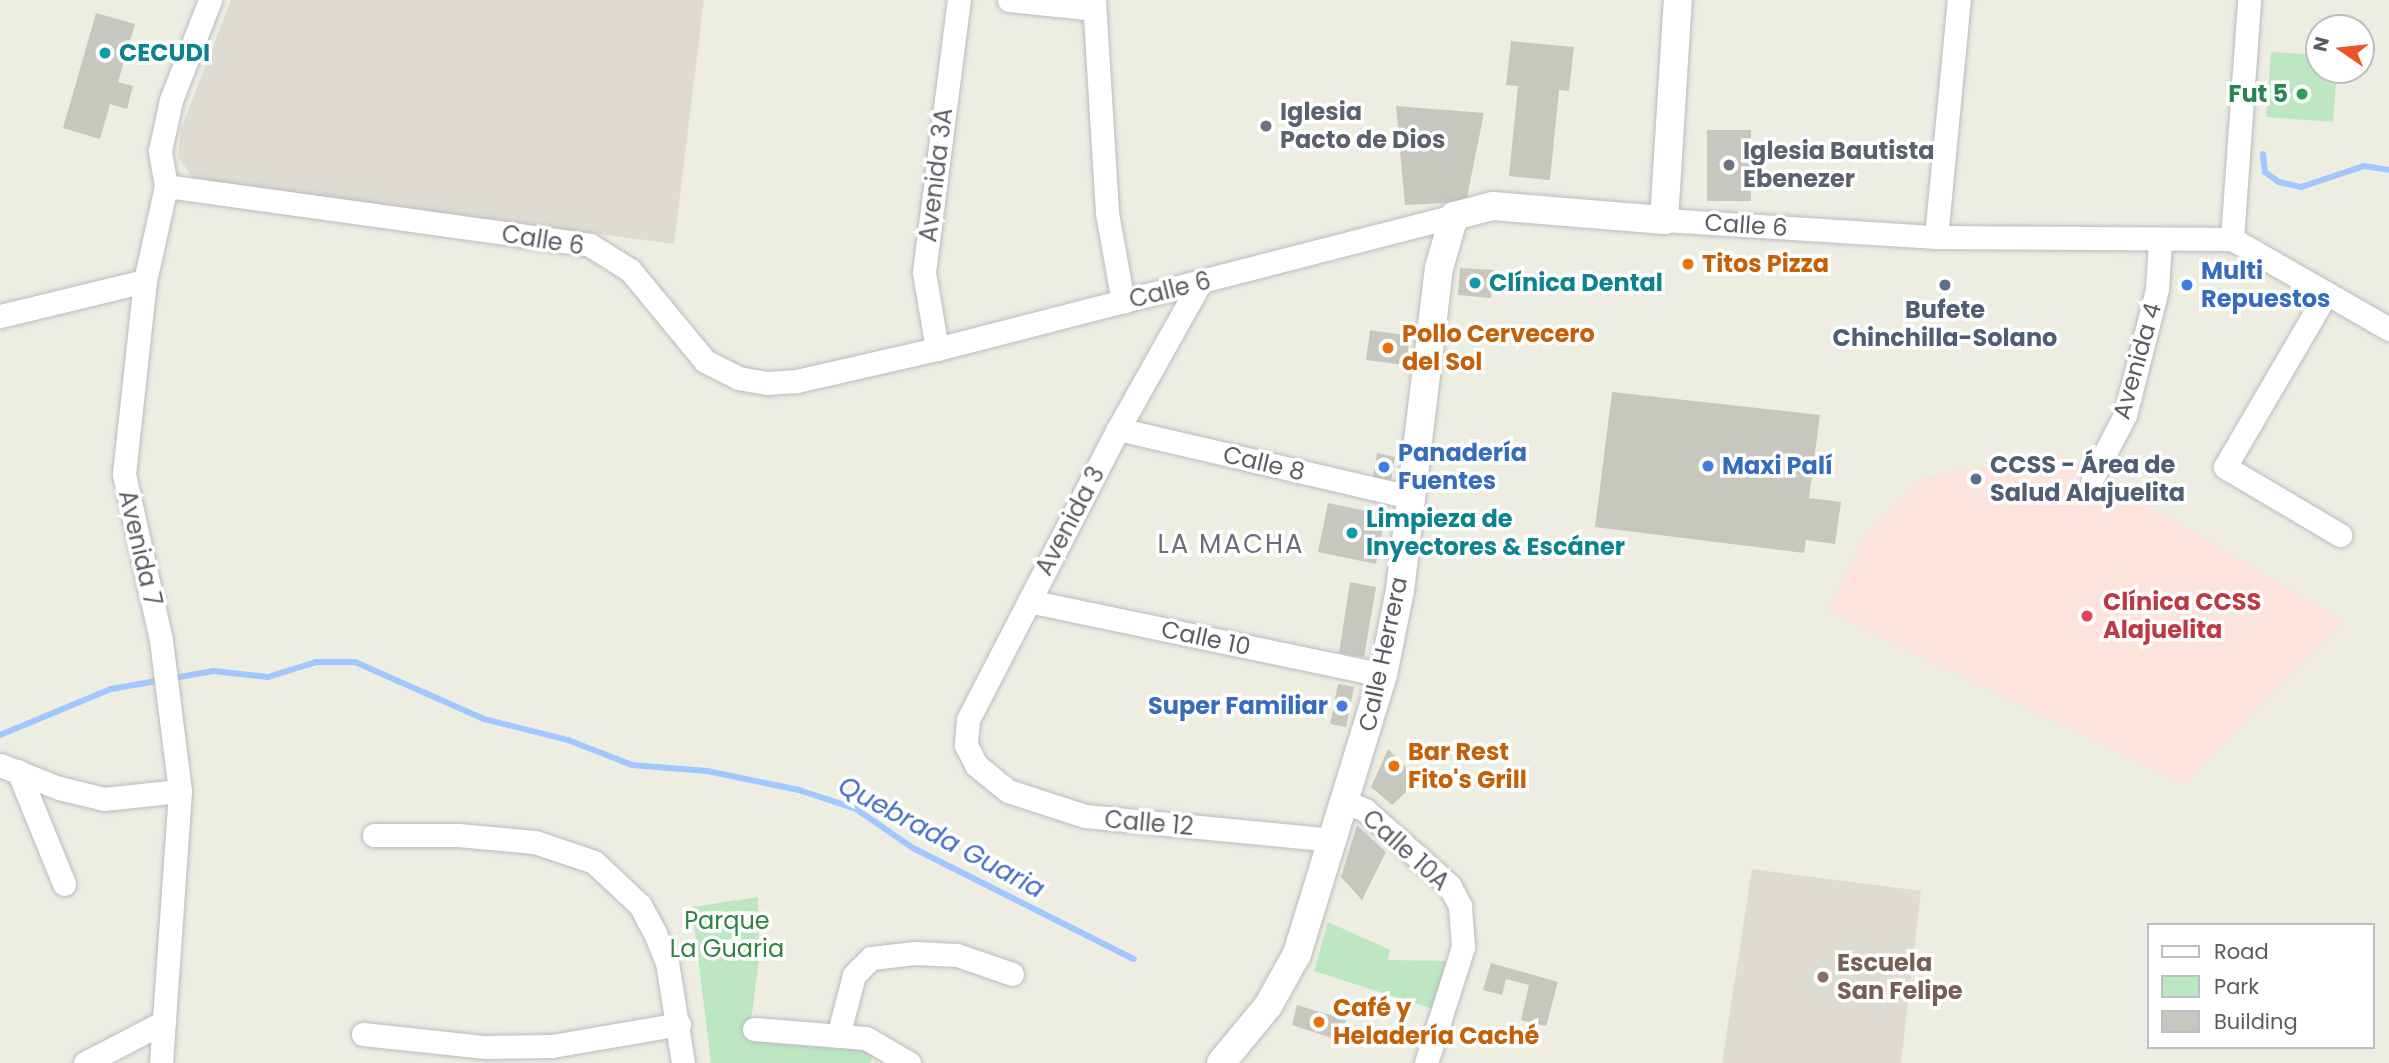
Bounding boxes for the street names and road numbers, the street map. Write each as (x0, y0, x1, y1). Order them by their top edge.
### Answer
street label: Avenida 3A (913, 106, 959, 244)
street label: Calle 6 (1704, 208, 1788, 242)
street label: Calle 6 (500, 219, 586, 261)
street label: Calle 6 (1126, 266, 1214, 314)
street label: Avenida 4 (2107, 299, 2167, 423)
street label: Calle 8 (1220, 440, 1308, 486)
street label: Avenida 3 (1029, 462, 1111, 580)
street label: Avenida 7 (113, 487, 167, 609)
street label: Calle Herrera (1353, 574, 1413, 734)
street label: Calle 10 (1159, 614, 1253, 662)
street label: Calle 10A (1357, 804, 1455, 896)
street label: Calle 12 (1103, 805, 1195, 841)

